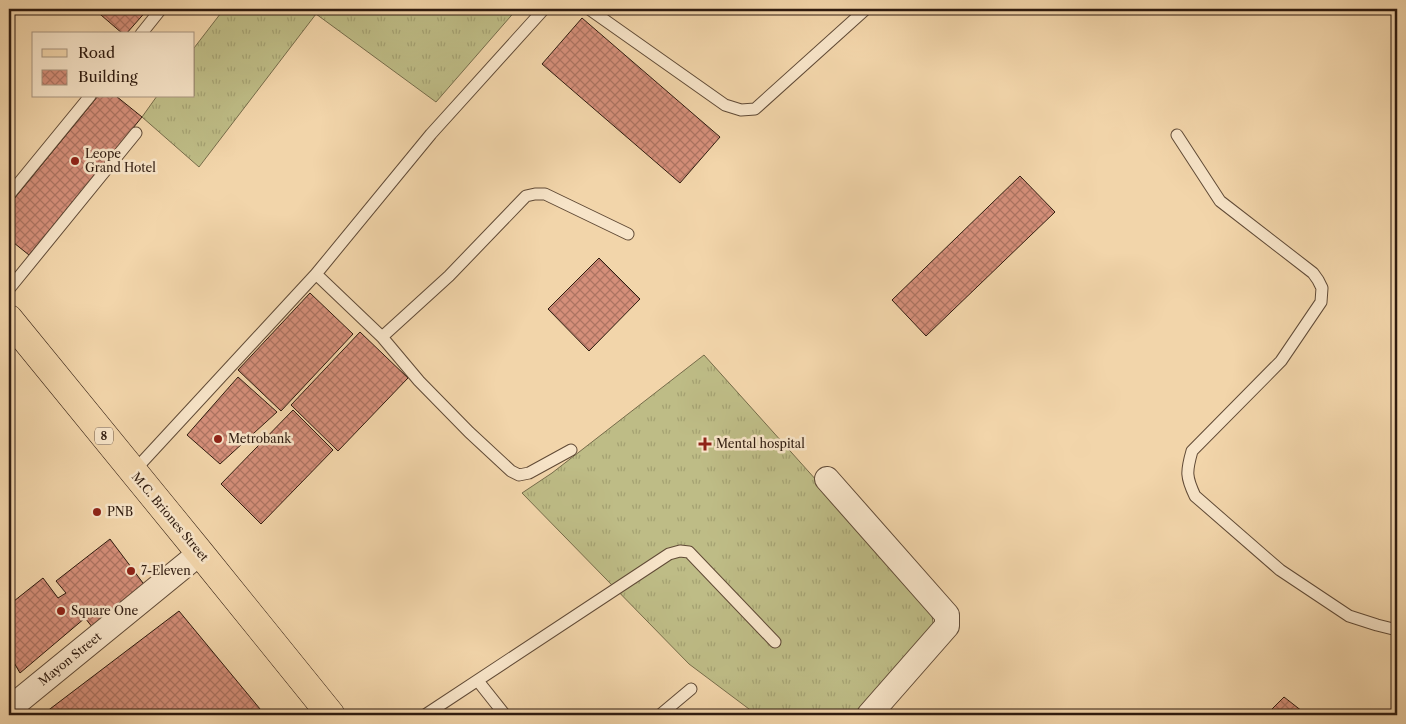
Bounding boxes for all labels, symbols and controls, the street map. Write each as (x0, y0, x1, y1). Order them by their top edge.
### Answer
legend (32, 32, 195, 98)
text: Road (78, 43, 115, 62)
text: Building (78, 67, 138, 86)
place label: Leope Grand Hotel (85, 146, 156, 175)
marker: Leope Grand Hotel (69, 155, 81, 167)
road number: 8 (95, 428, 113, 444)
place label: Metrobank (228, 431, 292, 446)
marker: Metrobank (212, 433, 224, 445)
place label: Mental hospital (716, 436, 805, 451)
marker: Mental hospital (698, 437, 712, 451)
street label: M.C. Briones Street (129, 469, 212, 565)
place label: PNB (107, 504, 133, 519)
marker: PNB (91, 506, 103, 518)
place label: 7-Eleven (141, 563, 191, 578)
marker: 7-Eleven (125, 565, 137, 577)
place label: Square One (71, 603, 138, 618)
marker: Square One (55, 605, 67, 617)
street label: Mayon Street (35, 628, 105, 689)

